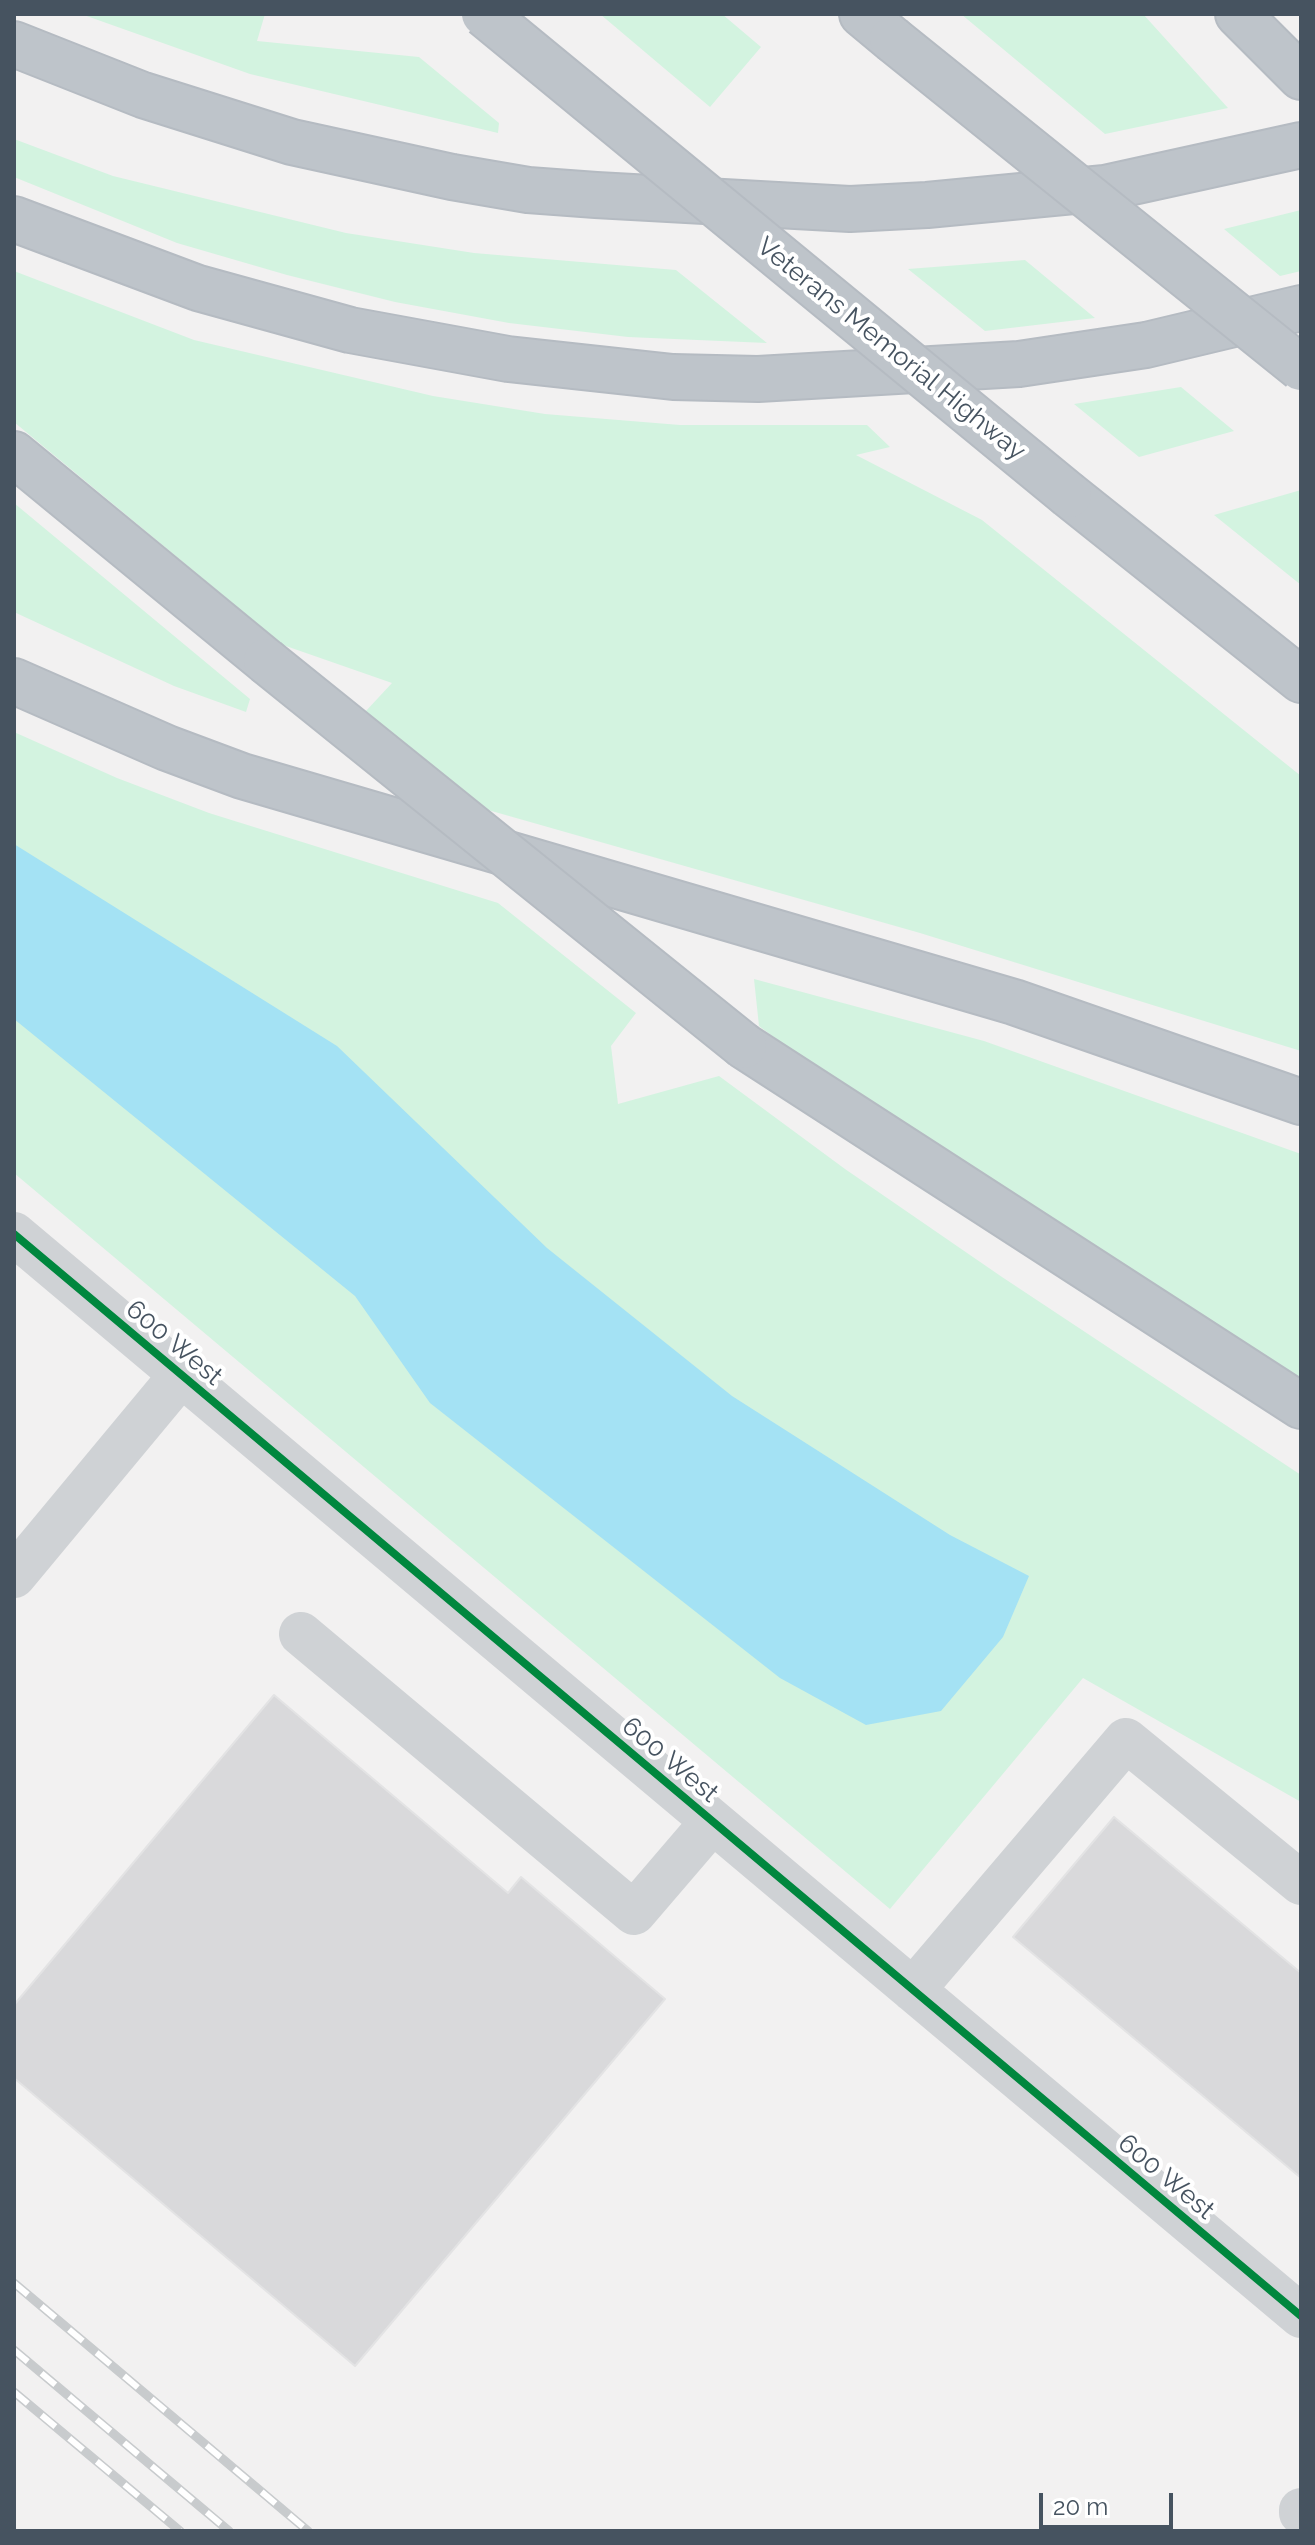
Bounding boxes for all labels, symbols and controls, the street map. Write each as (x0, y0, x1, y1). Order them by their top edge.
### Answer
street label: Veterans Memorial Highway (750, 231, 1032, 467)
street label: 600 West (119, 1294, 229, 1392)
street label: 600 West (615, 1711, 725, 1809)
street label: 600 West (1111, 2128, 1221, 2226)
scale bar (1043, 2477, 1177, 2527)
text: 20 m (1053, 2492, 1108, 2521)

